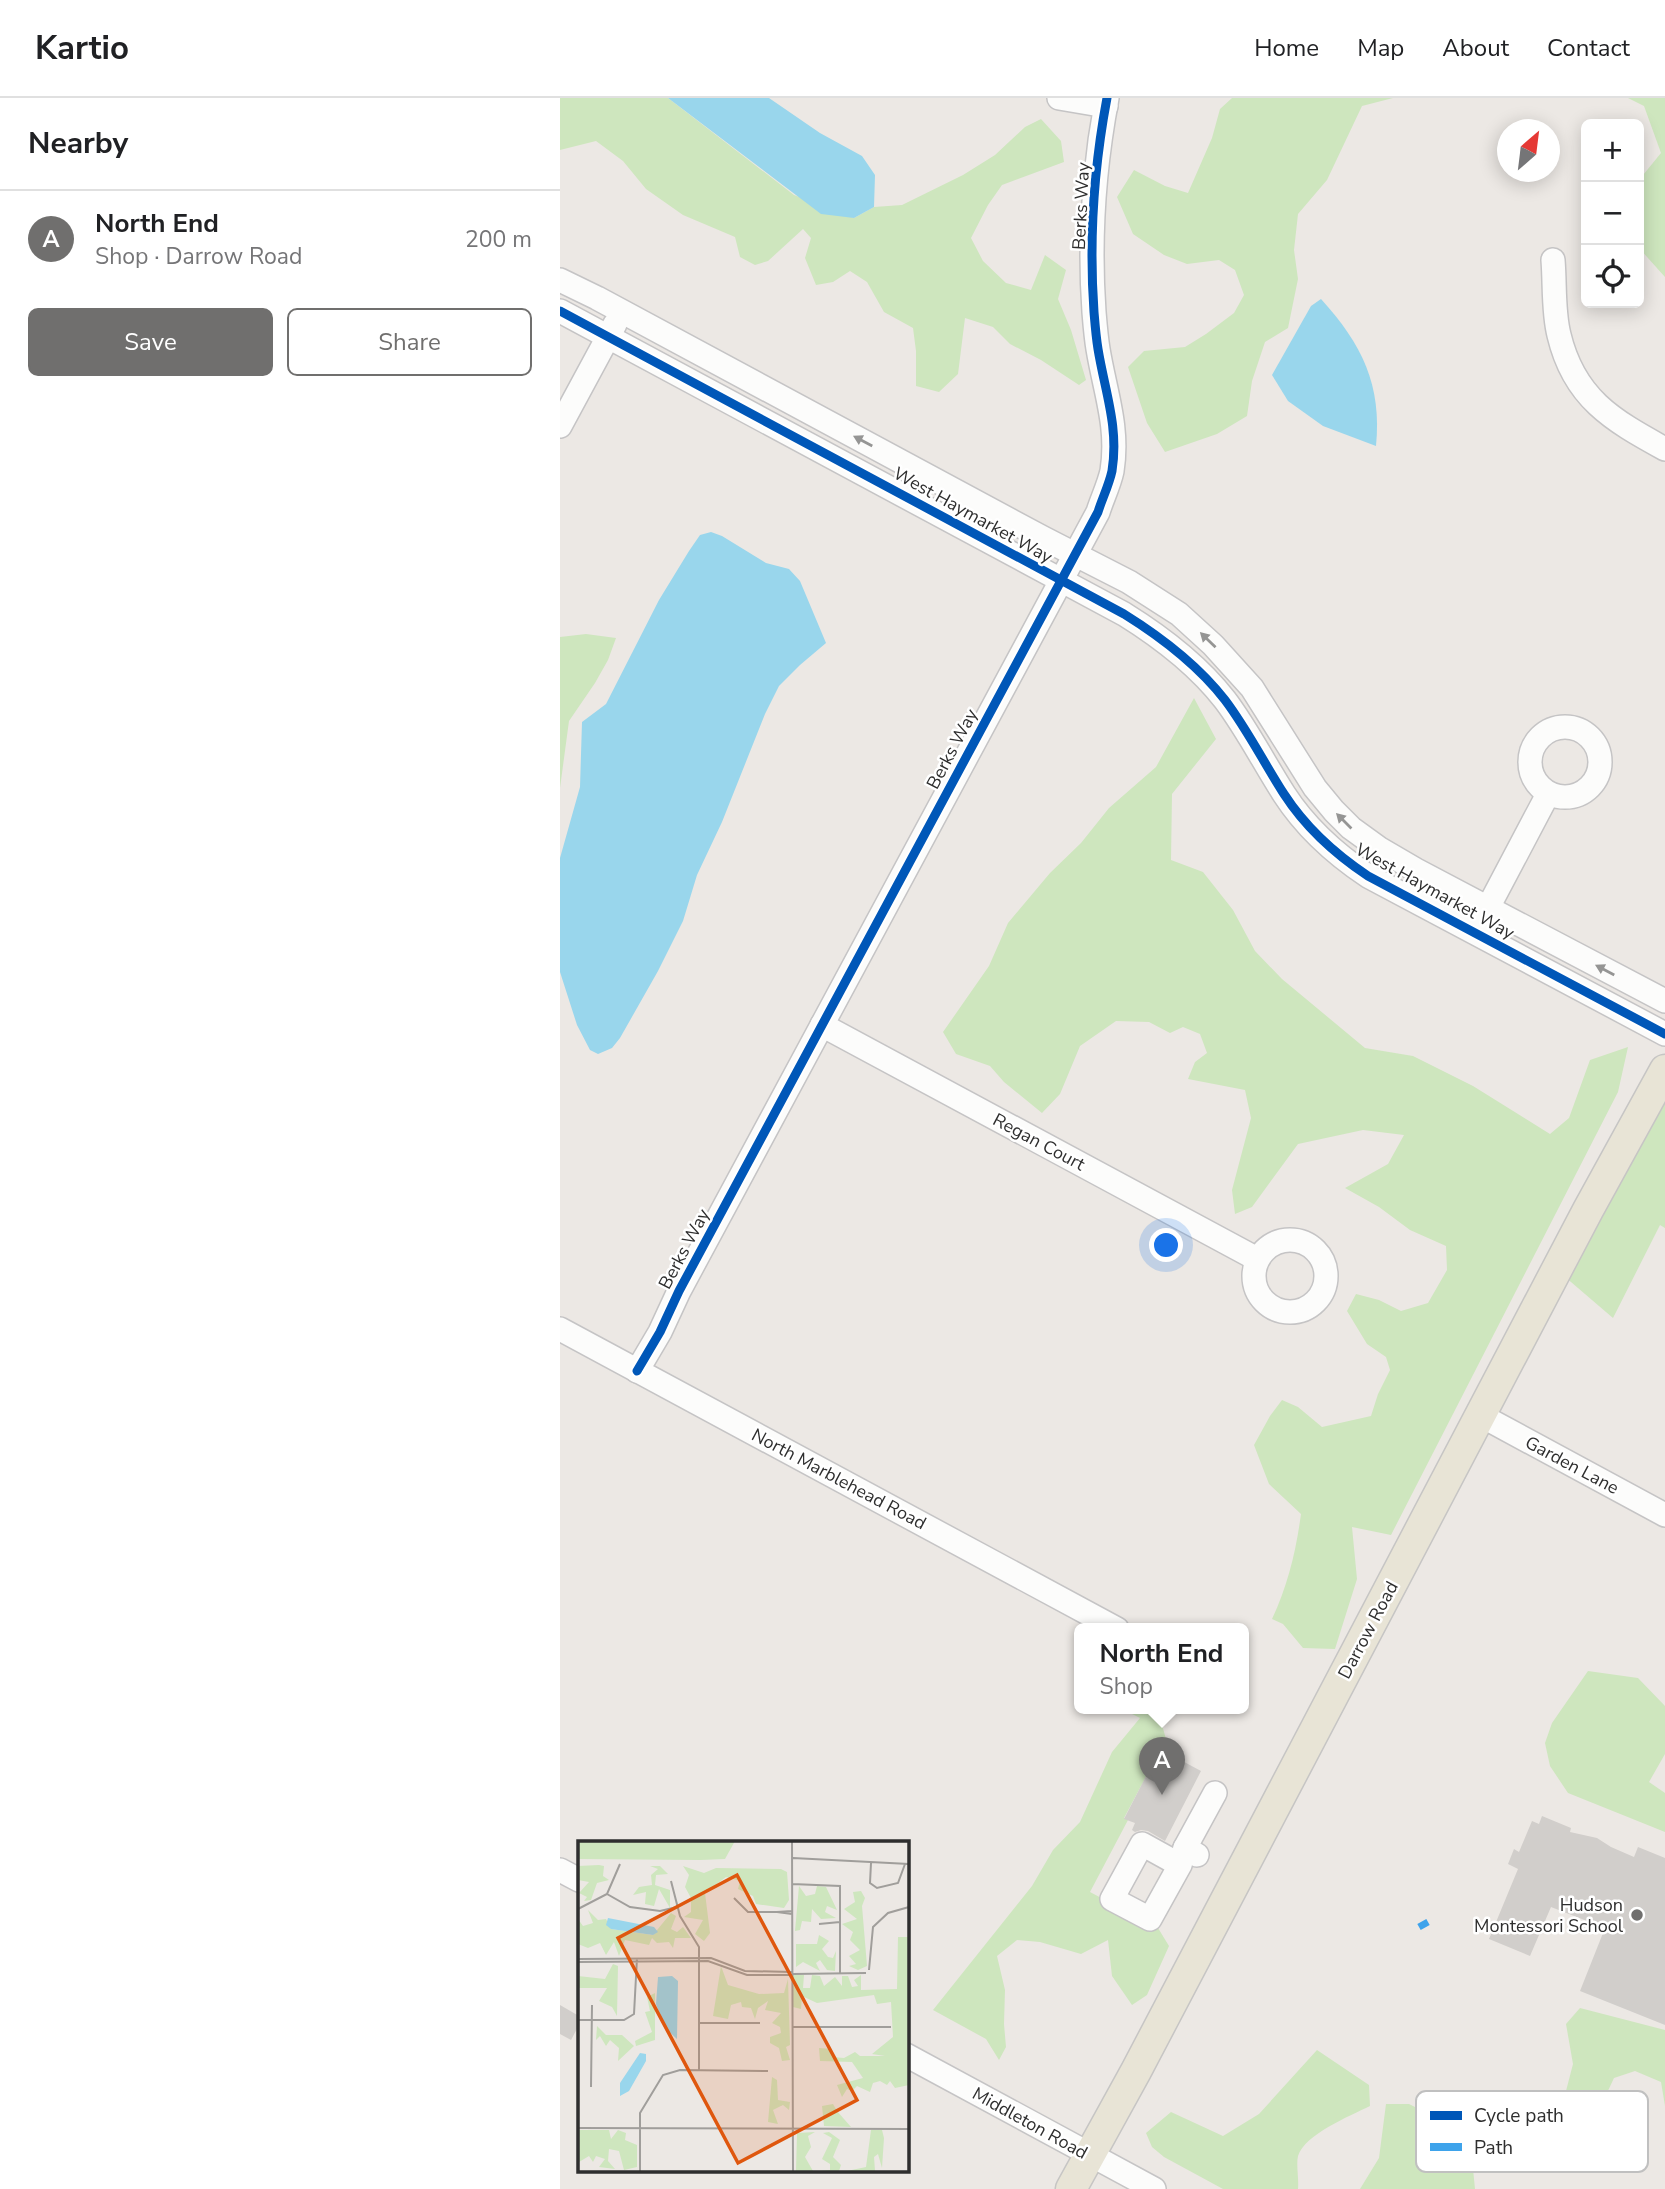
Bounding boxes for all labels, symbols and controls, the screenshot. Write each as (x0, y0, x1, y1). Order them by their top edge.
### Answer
text: Kartio (35, 26, 129, 71)
text: Home (1254, 32, 1319, 64)
text: Map (1357, 32, 1404, 64)
text: About (1442, 32, 1509, 64)
text: Contact (1547, 32, 1630, 64)
north arrow (1497, 119, 1560, 182)
map controls (1581, 119, 1644, 308)
button: + (1581, 119, 1644, 182)
text: Nearby (28, 123, 128, 164)
street label: Berks Way (1067, 161, 1095, 250)
button: − (1581, 182, 1644, 245)
text: North End (95, 206, 219, 241)
text: A (42, 224, 60, 255)
text: 200 m (465, 224, 532, 255)
text: Shop · Darrow Road (95, 241, 302, 272)
button: locate (1581, 245, 1644, 308)
button: Save (28, 308, 273, 376)
button: Share (287, 308, 532, 376)
one-way arrow (853, 435, 873, 447)
street label: West Haymarket Way (889, 461, 1057, 569)
one-way arrow (1199, 631, 1216, 648)
street label: Berks Way (921, 704, 984, 793)
one-way arrow (1336, 813, 1353, 829)
street label: West Haymarket Way (1351, 837, 1519, 945)
one-way arrow (1594, 964, 1614, 976)
street label: Regan Court (989, 1108, 1090, 1177)
street label: Berks Way (653, 1204, 716, 1293)
your location (1149, 1228, 1183, 1262)
street label: North Marblehead Road (748, 1423, 930, 1535)
street label: Garden Lane (1521, 1430, 1623, 1500)
street label: Darrow Road (1332, 1577, 1404, 1683)
popup (1074, 1623, 1249, 1714)
text: North End (1100, 1636, 1223, 1671)
text: Shop (1100, 1671, 1153, 1702)
pin: A (1139, 1737, 1185, 1795)
inset map (578, 1841, 908, 2172)
place label: Hudson Montessori School (1474, 1893, 1624, 1938)
marker: Hudson Montessori School (1629, 1907, 1645, 1923)
street label: Middleton Road (968, 2081, 1092, 2165)
legend (1416, 2091, 1648, 2172)
text: Cycle path (1474, 2103, 1564, 2129)
text: Path (1474, 2135, 1513, 2161)

